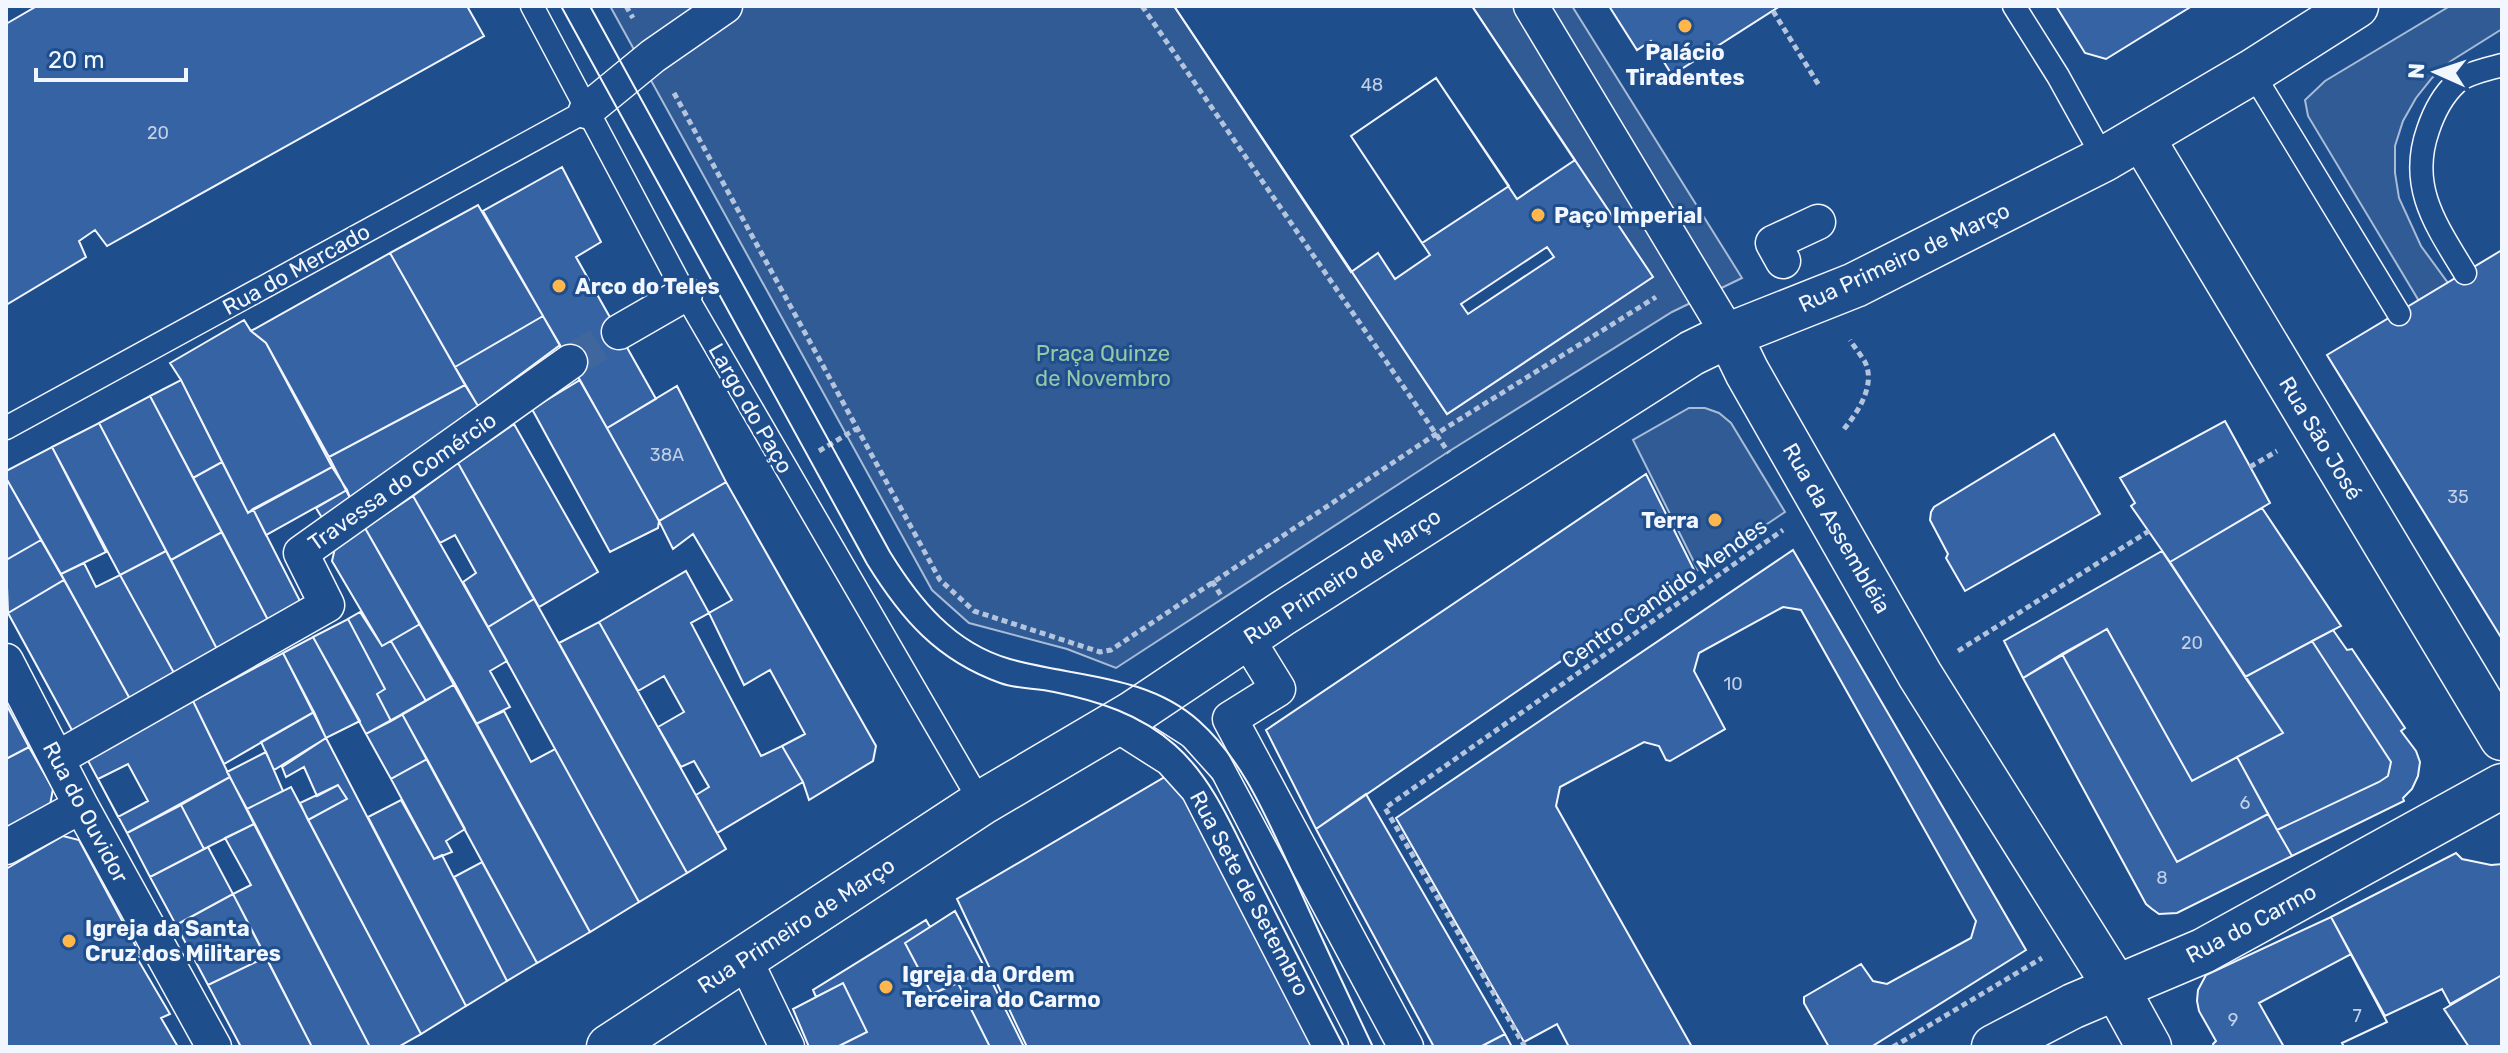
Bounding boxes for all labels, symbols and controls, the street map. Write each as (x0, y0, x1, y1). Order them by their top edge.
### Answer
marker: Palácio Tiradentes (1676, 17, 1694, 35)
scale bar (36, 32, 186, 82)
north arrow (2396, 32, 2476, 112)
place label: Palácio Tiradentes (1625, 39, 1745, 91)
text: 20 m (48, 46, 105, 74)
text: N (2403, 62, 2430, 80)
house number: 48 (1361, 74, 1383, 96)
house number: 20 (147, 122, 169, 144)
street label: Rua Primeiro de Março (1794, 197, 2014, 318)
place label: Paço Imperial (1554, 202, 1703, 229)
marker: Paço Imperial (1529, 206, 1547, 224)
street label: Rua do Mercado (218, 218, 375, 321)
place label: Arco do Teles (575, 273, 720, 300)
marker: Arco do Teles (550, 277, 568, 295)
street label: Largo do Paço (702, 338, 799, 478)
park label: Praça Quinze de Novembro (1035, 340, 1171, 392)
street label: Rua São José (2273, 372, 2368, 505)
street label: Travessa do Comércio (303, 406, 502, 557)
street label: Rua da Assembléia (1777, 438, 1896, 618)
house number: 38A (650, 444, 684, 466)
house number: 35 (2447, 486, 2469, 508)
street label: Rua Primeiro de Março (1239, 503, 1446, 650)
place label: Terra (1641, 507, 1699, 534)
marker: Terra (1706, 511, 1724, 529)
street label: Centro Candido Mendes (1556, 512, 1772, 675)
house number: 20 (2181, 632, 2203, 654)
house number: 10 (1723, 673, 1743, 695)
street label: Rua do Ouvidor (37, 737, 134, 888)
street label: Rua Sete de Setembro (1184, 786, 1315, 1000)
house number: 6 (2240, 792, 2251, 814)
street label: Rua Primeiro de Março (693, 852, 900, 999)
house number: 8 (2156, 867, 2168, 889)
street label: Rua do Carmo (2181, 878, 2321, 969)
place label: Igreja da Santa Cruz dos Militares (85, 915, 281, 967)
marker: Igreja da Santa Cruz dos Militares (60, 932, 78, 950)
place label: Igreja da Ordem Terceira do Carmo (902, 961, 1101, 1013)
marker: Igreja da Ordem Terceira do Carmo (877, 978, 895, 996)
house number: 7 (2352, 1005, 2362, 1027)
house number: 9 (2228, 1009, 2238, 1031)

